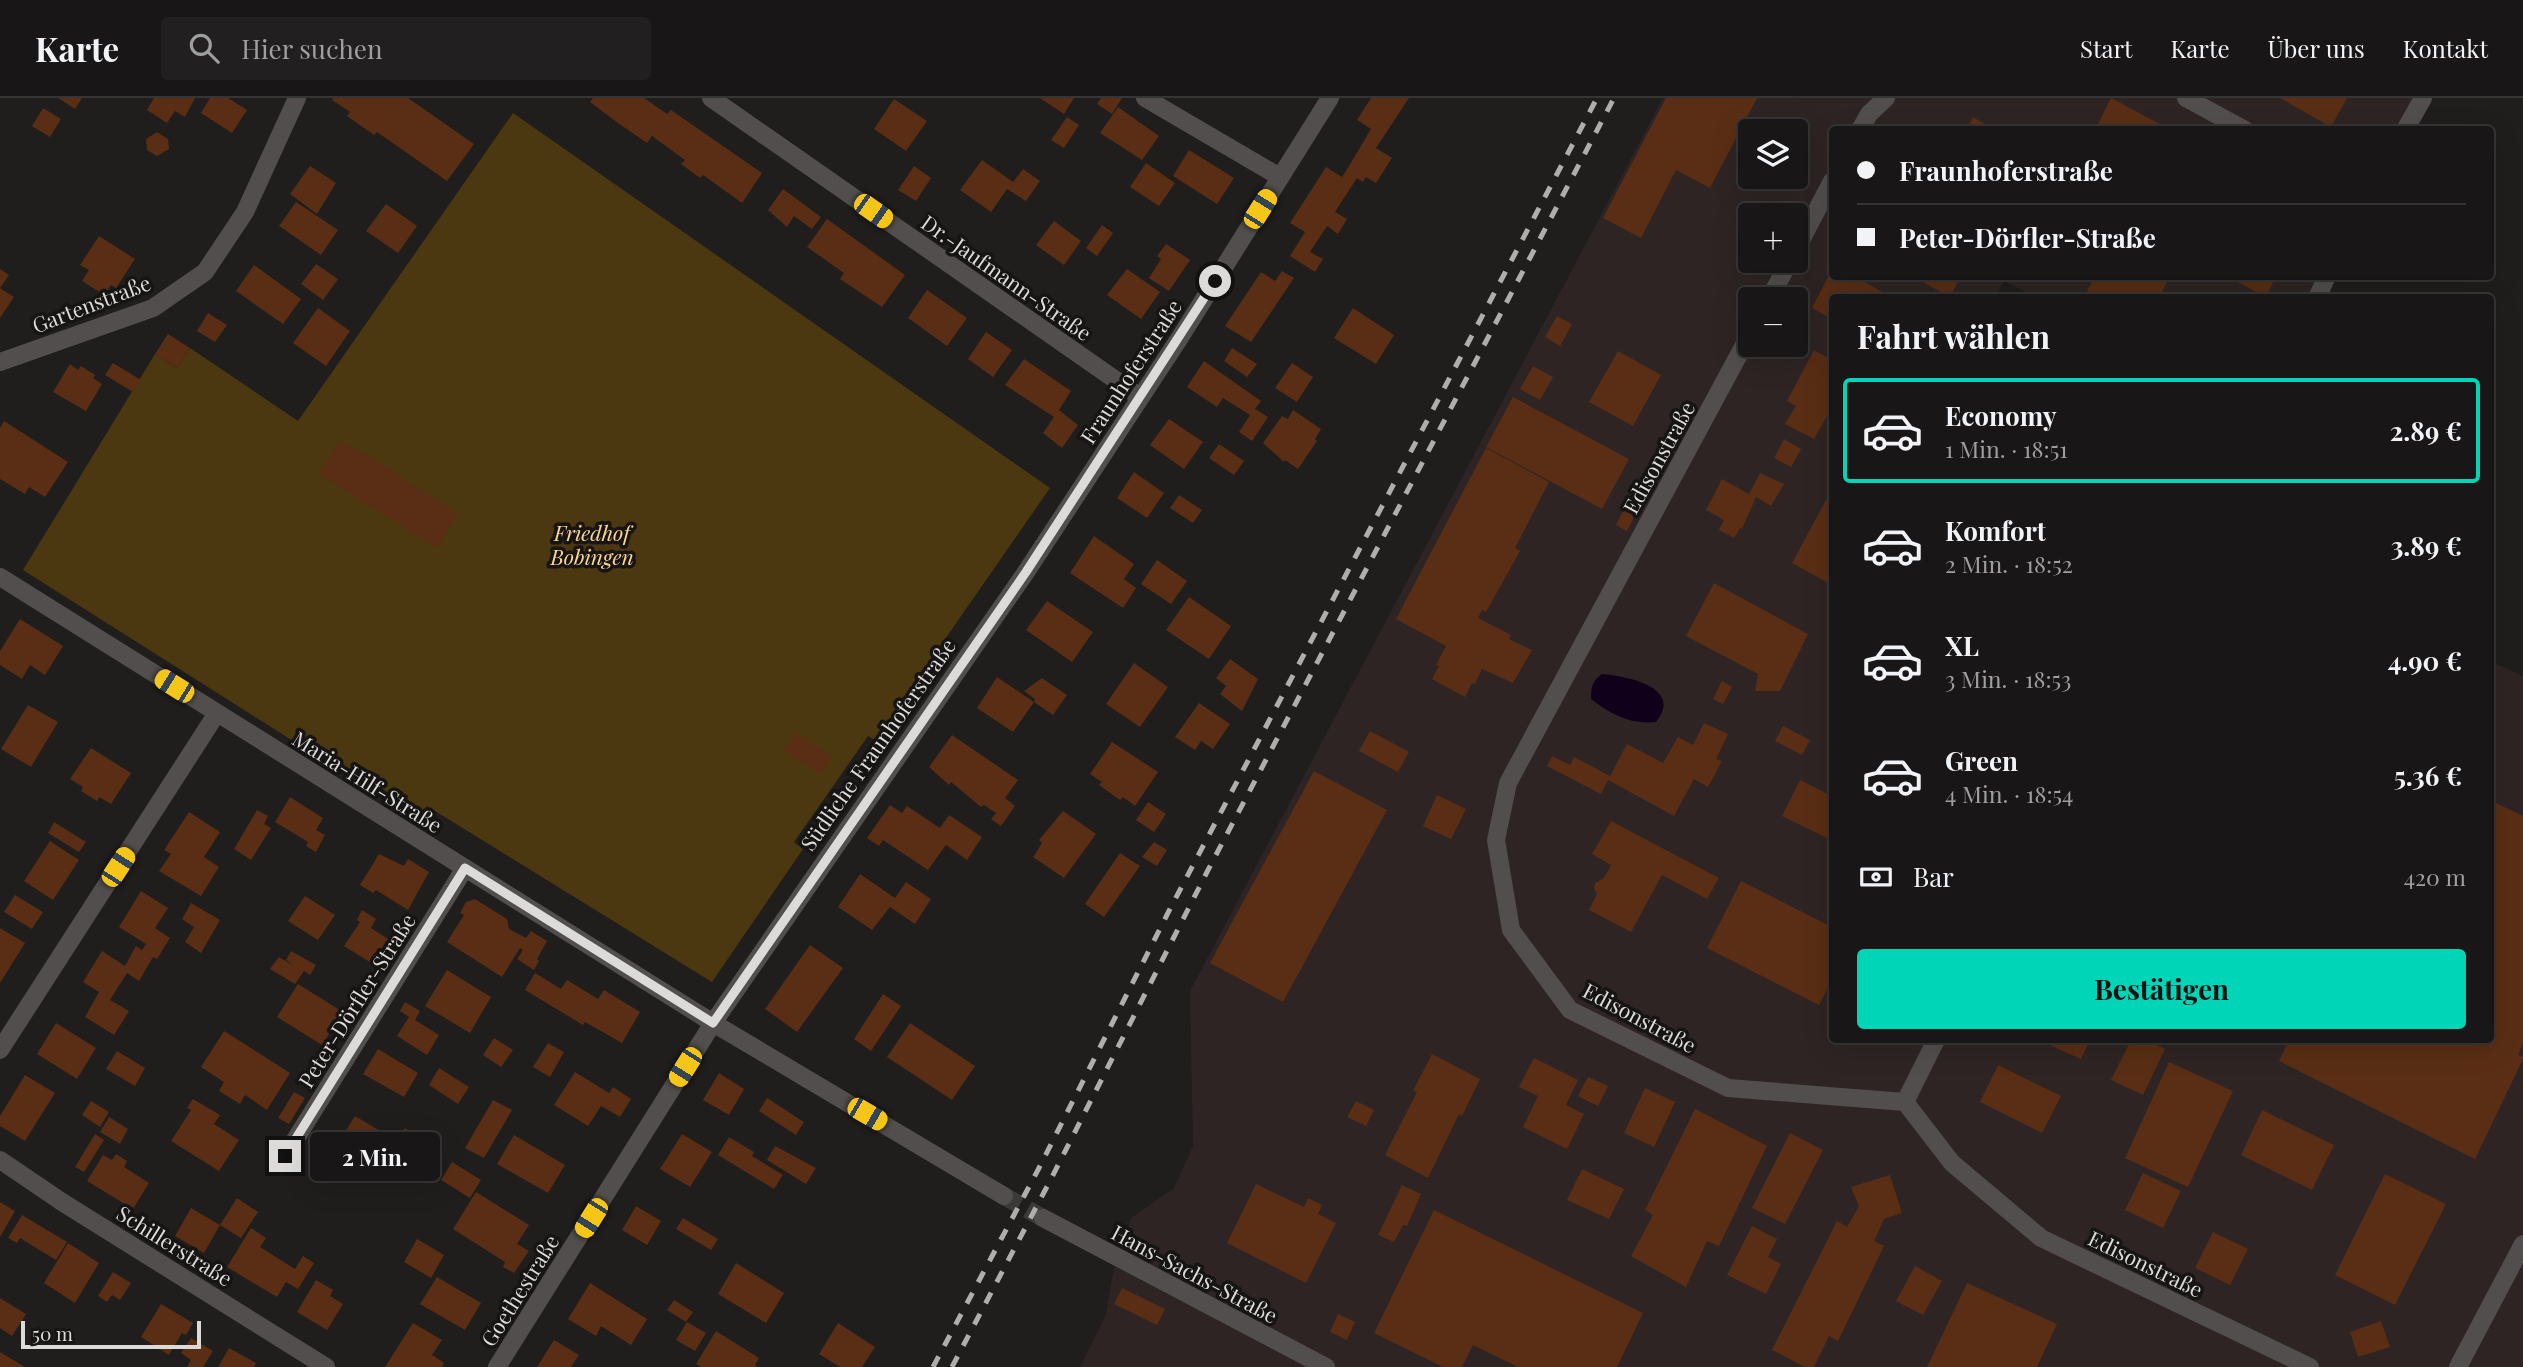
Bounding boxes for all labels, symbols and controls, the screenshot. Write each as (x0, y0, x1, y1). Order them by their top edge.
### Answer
search box (161, 17, 651, 80)
text: Karte (35, 26, 119, 70)
icon: search (185, 29, 223, 67)
text: Hier suchen (241, 31, 383, 66)
text: Start (2080, 32, 2133, 64)
text: Karte (2171, 32, 2230, 64)
text: Über uns (2268, 32, 2365, 64)
text: Kontakt (2403, 32, 2488, 64)
map controls (1738, 119, 1808, 357)
button: layers (1738, 119, 1808, 189)
text: Fraunhoferstraße (1899, 153, 2113, 188)
car (1240, 186, 1281, 232)
car (850, 190, 897, 232)
button: + (1738, 203, 1808, 273)
street label: Dr.-Jaufmann-Straße (916, 208, 1098, 346)
text: Peter-Dörfler-Straße (1899, 220, 2156, 255)
route start (1199, 265, 1231, 297)
street label: Gartenstraße (28, 268, 154, 338)
button: − (1738, 287, 1808, 357)
street label: Fraunhoferstraße (1073, 294, 1187, 448)
text: Fahrt wählen (1857, 314, 2050, 357)
street label: Edisonstraße (1616, 396, 1700, 518)
text: Economy (1945, 398, 2056, 433)
icon: car (1861, 399, 1924, 462)
text: 2.89 € (2390, 413, 2462, 448)
text: 1 Min. · 18:51 (1945, 433, 2068, 464)
text: Komfort (1945, 513, 2046, 548)
icon: car (1861, 514, 1924, 577)
park label: Friedhof Bobingen (549, 518, 634, 570)
text: 3.89 € (2391, 528, 2462, 563)
text: 2 Min. · 18:52 (1945, 548, 2073, 579)
text: XL (1945, 628, 1979, 663)
icon: car (1861, 629, 1924, 692)
street label: Südliche Fraunhoferstraße (793, 632, 961, 856)
text: 4.90 € (2388, 643, 2462, 678)
text: 3 Min. · 18:53 (1945, 663, 2071, 694)
car (151, 666, 198, 706)
street label: Maria-Hilf-Straße (288, 724, 448, 838)
text: Green (1945, 743, 2018, 778)
icon: car (1861, 744, 1924, 807)
text: 5.36 € (2394, 758, 2462, 793)
text: 4 Min. · 18:54 (1945, 778, 2073, 809)
car (98, 844, 139, 890)
icon: cash (1857, 858, 1895, 896)
text: Bar (1913, 859, 1954, 894)
text: 420 m (2404, 861, 2466, 892)
street label: Peter-Dörfler-Straße (291, 908, 421, 1092)
button: Bestätigen (1857, 949, 2466, 1029)
street label: Edisonstraße (1579, 976, 1701, 1058)
car (665, 1044, 706, 1090)
car (844, 1094, 891, 1134)
callout: 2 Min. (310, 1132, 439, 1180)
route end (269, 1140, 301, 1172)
text: 2 Min. (342, 1141, 408, 1172)
car (571, 1195, 612, 1241)
street label: Schillerstraße (112, 1198, 238, 1292)
street label: Hans-Sachs-Straße (1107, 1217, 1283, 1329)
street label: Edisonstraße (2084, 1223, 2208, 1303)
street label: Goethestraße (474, 1229, 564, 1351)
scale bar (21, 1318, 201, 1350)
text: 50 m (32, 1320, 73, 1346)

